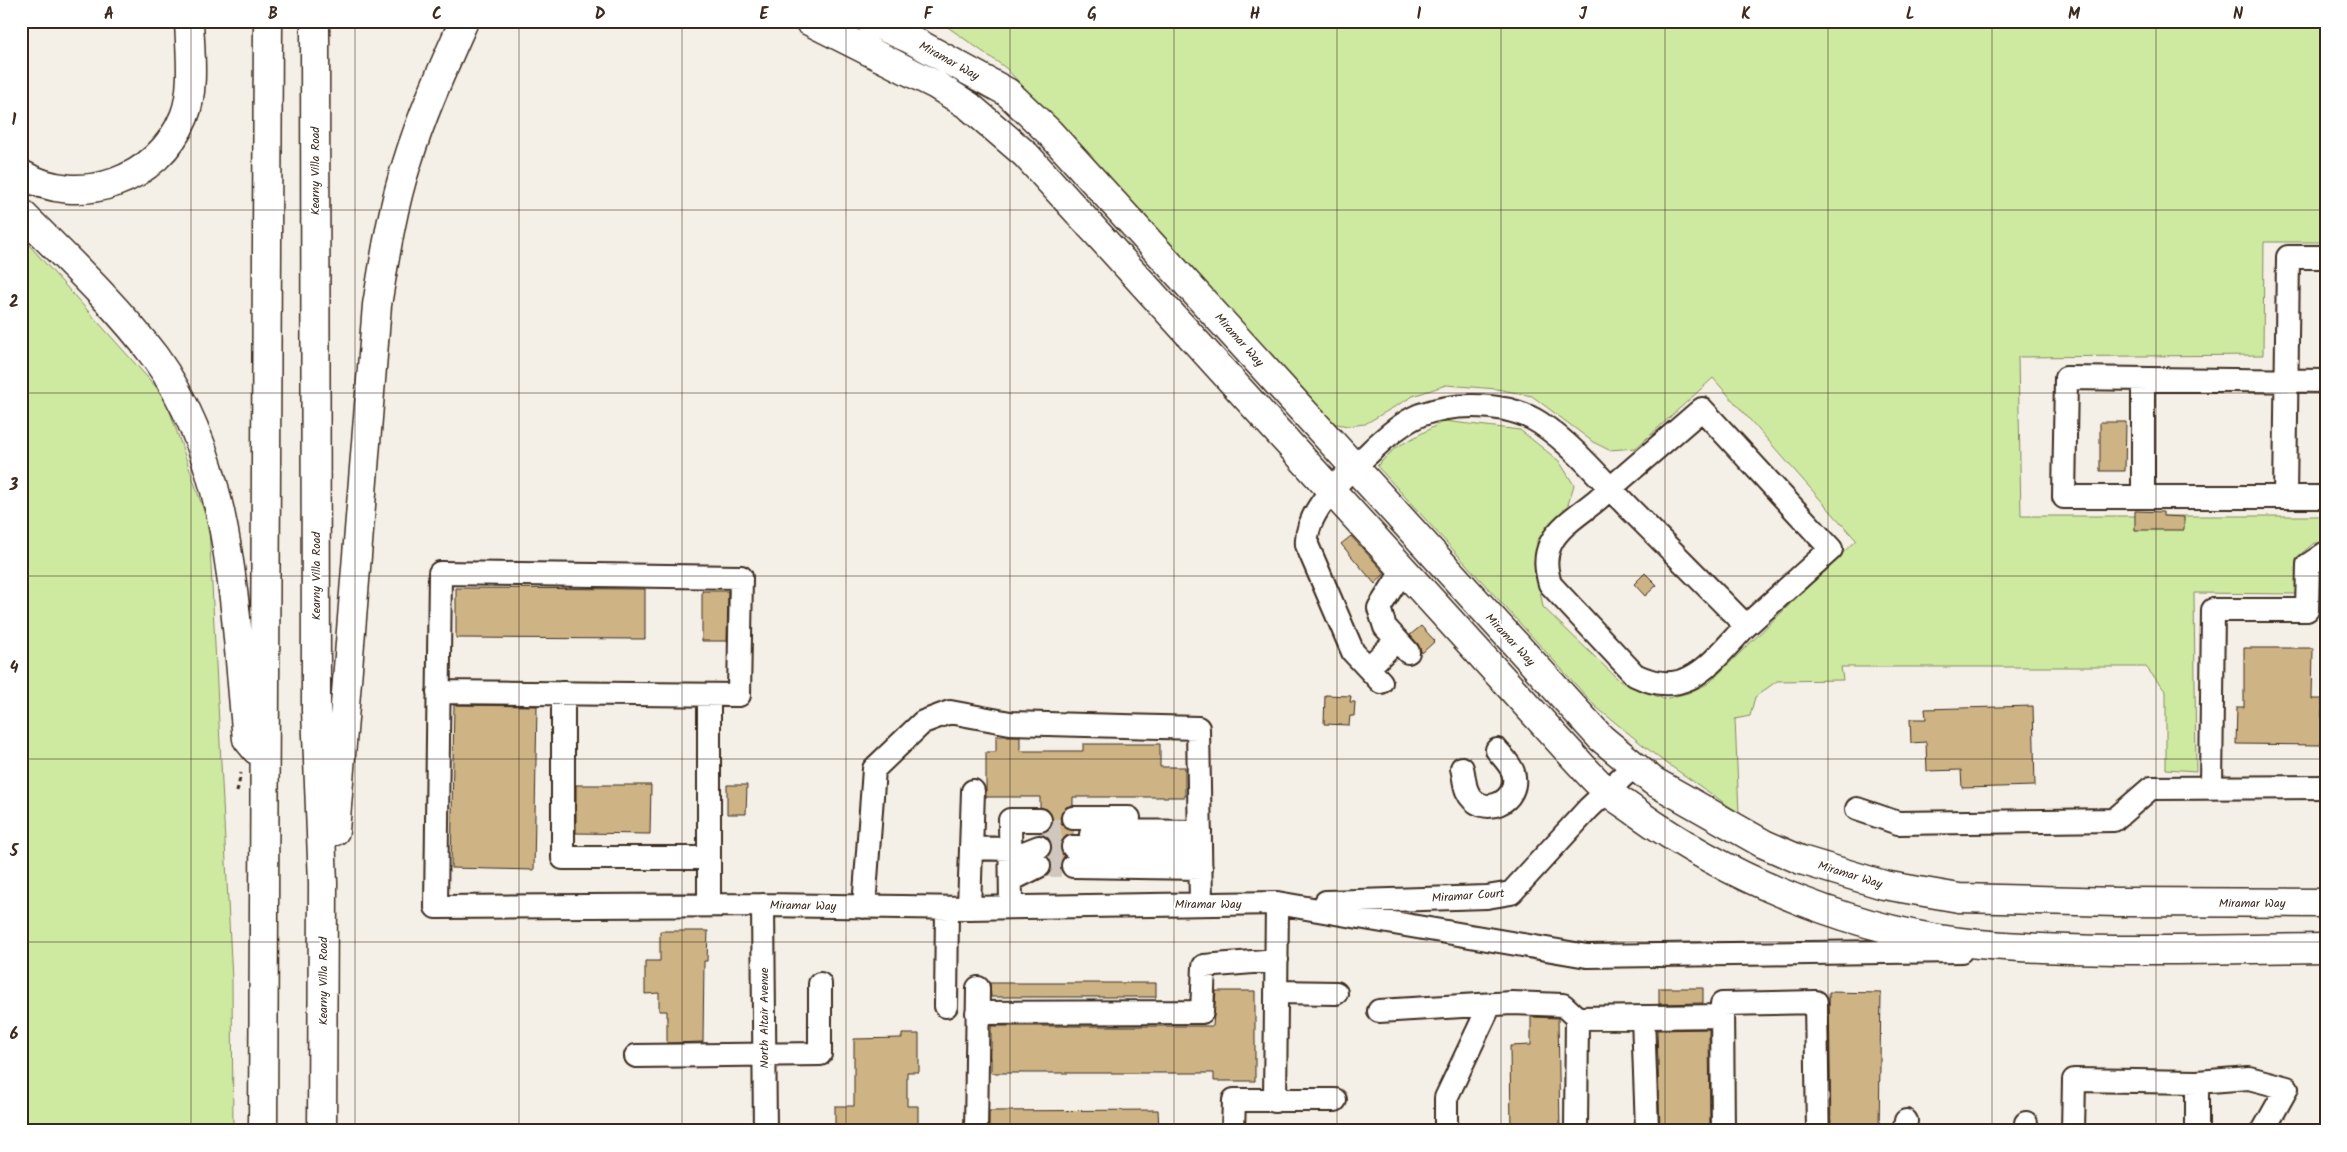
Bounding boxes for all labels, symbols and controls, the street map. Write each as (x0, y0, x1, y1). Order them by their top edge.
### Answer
text: A (104, 2, 114, 27)
text: B (268, 2, 278, 27)
text: C (432, 2, 442, 27)
text: D (595, 2, 606, 27)
text: E (760, 2, 770, 27)
text: F (924, 2, 934, 27)
text: G (1087, 2, 1097, 27)
text: H (1250, 2, 1260, 27)
text: I (1417, 2, 1422, 27)
text: J (1579, 2, 1588, 27)
text: K (1741, 2, 1751, 27)
text: L (1906, 2, 1914, 27)
text: M (2068, 2, 2081, 27)
text: N (2233, 2, 2243, 27)
street label: Miramar Way (915, 37, 983, 86)
text: 1 (12, 108, 17, 133)
street label: Kearny Villa Road (306, 126, 325, 215)
text: 2 (9, 290, 19, 315)
street label: Miramar Way (1210, 309, 1269, 371)
text: 3 (9, 473, 19, 498)
street label: Kearny Villa Road (307, 531, 326, 620)
street label: Miramar Way (1480, 609, 1540, 671)
text: 4 (10, 656, 19, 681)
text: 5 (9, 839, 20, 864)
street label: Miramar Way (1815, 856, 1885, 894)
street label: Miramar Court (1431, 884, 1505, 908)
street label: Miramar Way (2219, 894, 2286, 913)
street label: Miramar Way (1175, 895, 1242, 914)
street label: Miramar Way (770, 896, 837, 916)
street label: Kearny Villa Road (314, 936, 333, 1025)
street label: North Altair Avenue (755, 967, 774, 1068)
text: 6 (10, 1022, 19, 1047)

